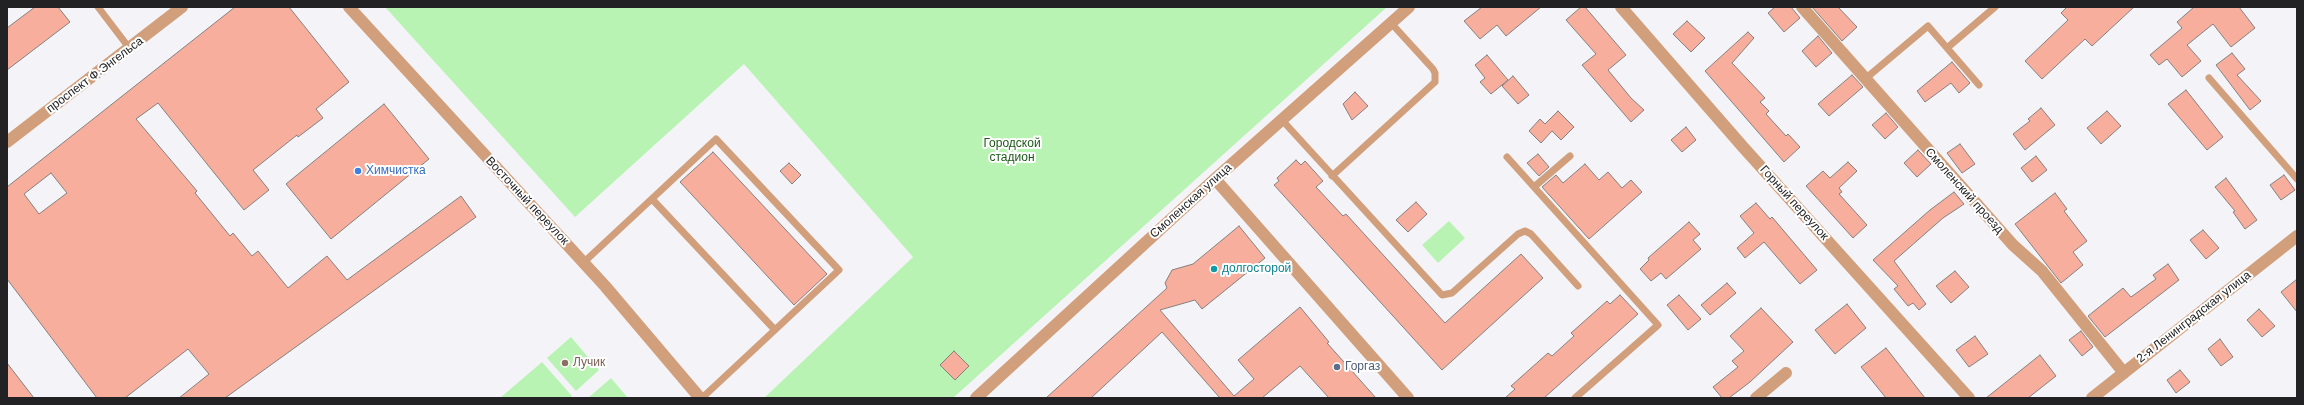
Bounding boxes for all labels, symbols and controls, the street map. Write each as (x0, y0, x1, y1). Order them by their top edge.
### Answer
street label: проспект Ф.Энгельса (44, 34, 146, 116)
park label: Городской стадион (983, 137, 1041, 165)
street label: Смоленский проезд (1922, 145, 2006, 237)
street label: Восточный переулок (482, 154, 572, 248)
street label: Смоленская улица (1147, 161, 1235, 241)
street label: Горный переулок (1757, 163, 1831, 243)
place label: Химчистка (366, 164, 426, 178)
marker: Химчистка (353, 166, 363, 176)
place label: долгосторой (1222, 262, 1291, 276)
marker: долгосторой (1209, 264, 1219, 274)
street label: 2-я Ленинградская улица (2134, 268, 2254, 366)
place label: Лучик (573, 356, 605, 370)
marker: Лучик (560, 358, 570, 368)
place label: Горгаз (1345, 360, 1380, 374)
marker: Горгаз (1332, 362, 1342, 372)

